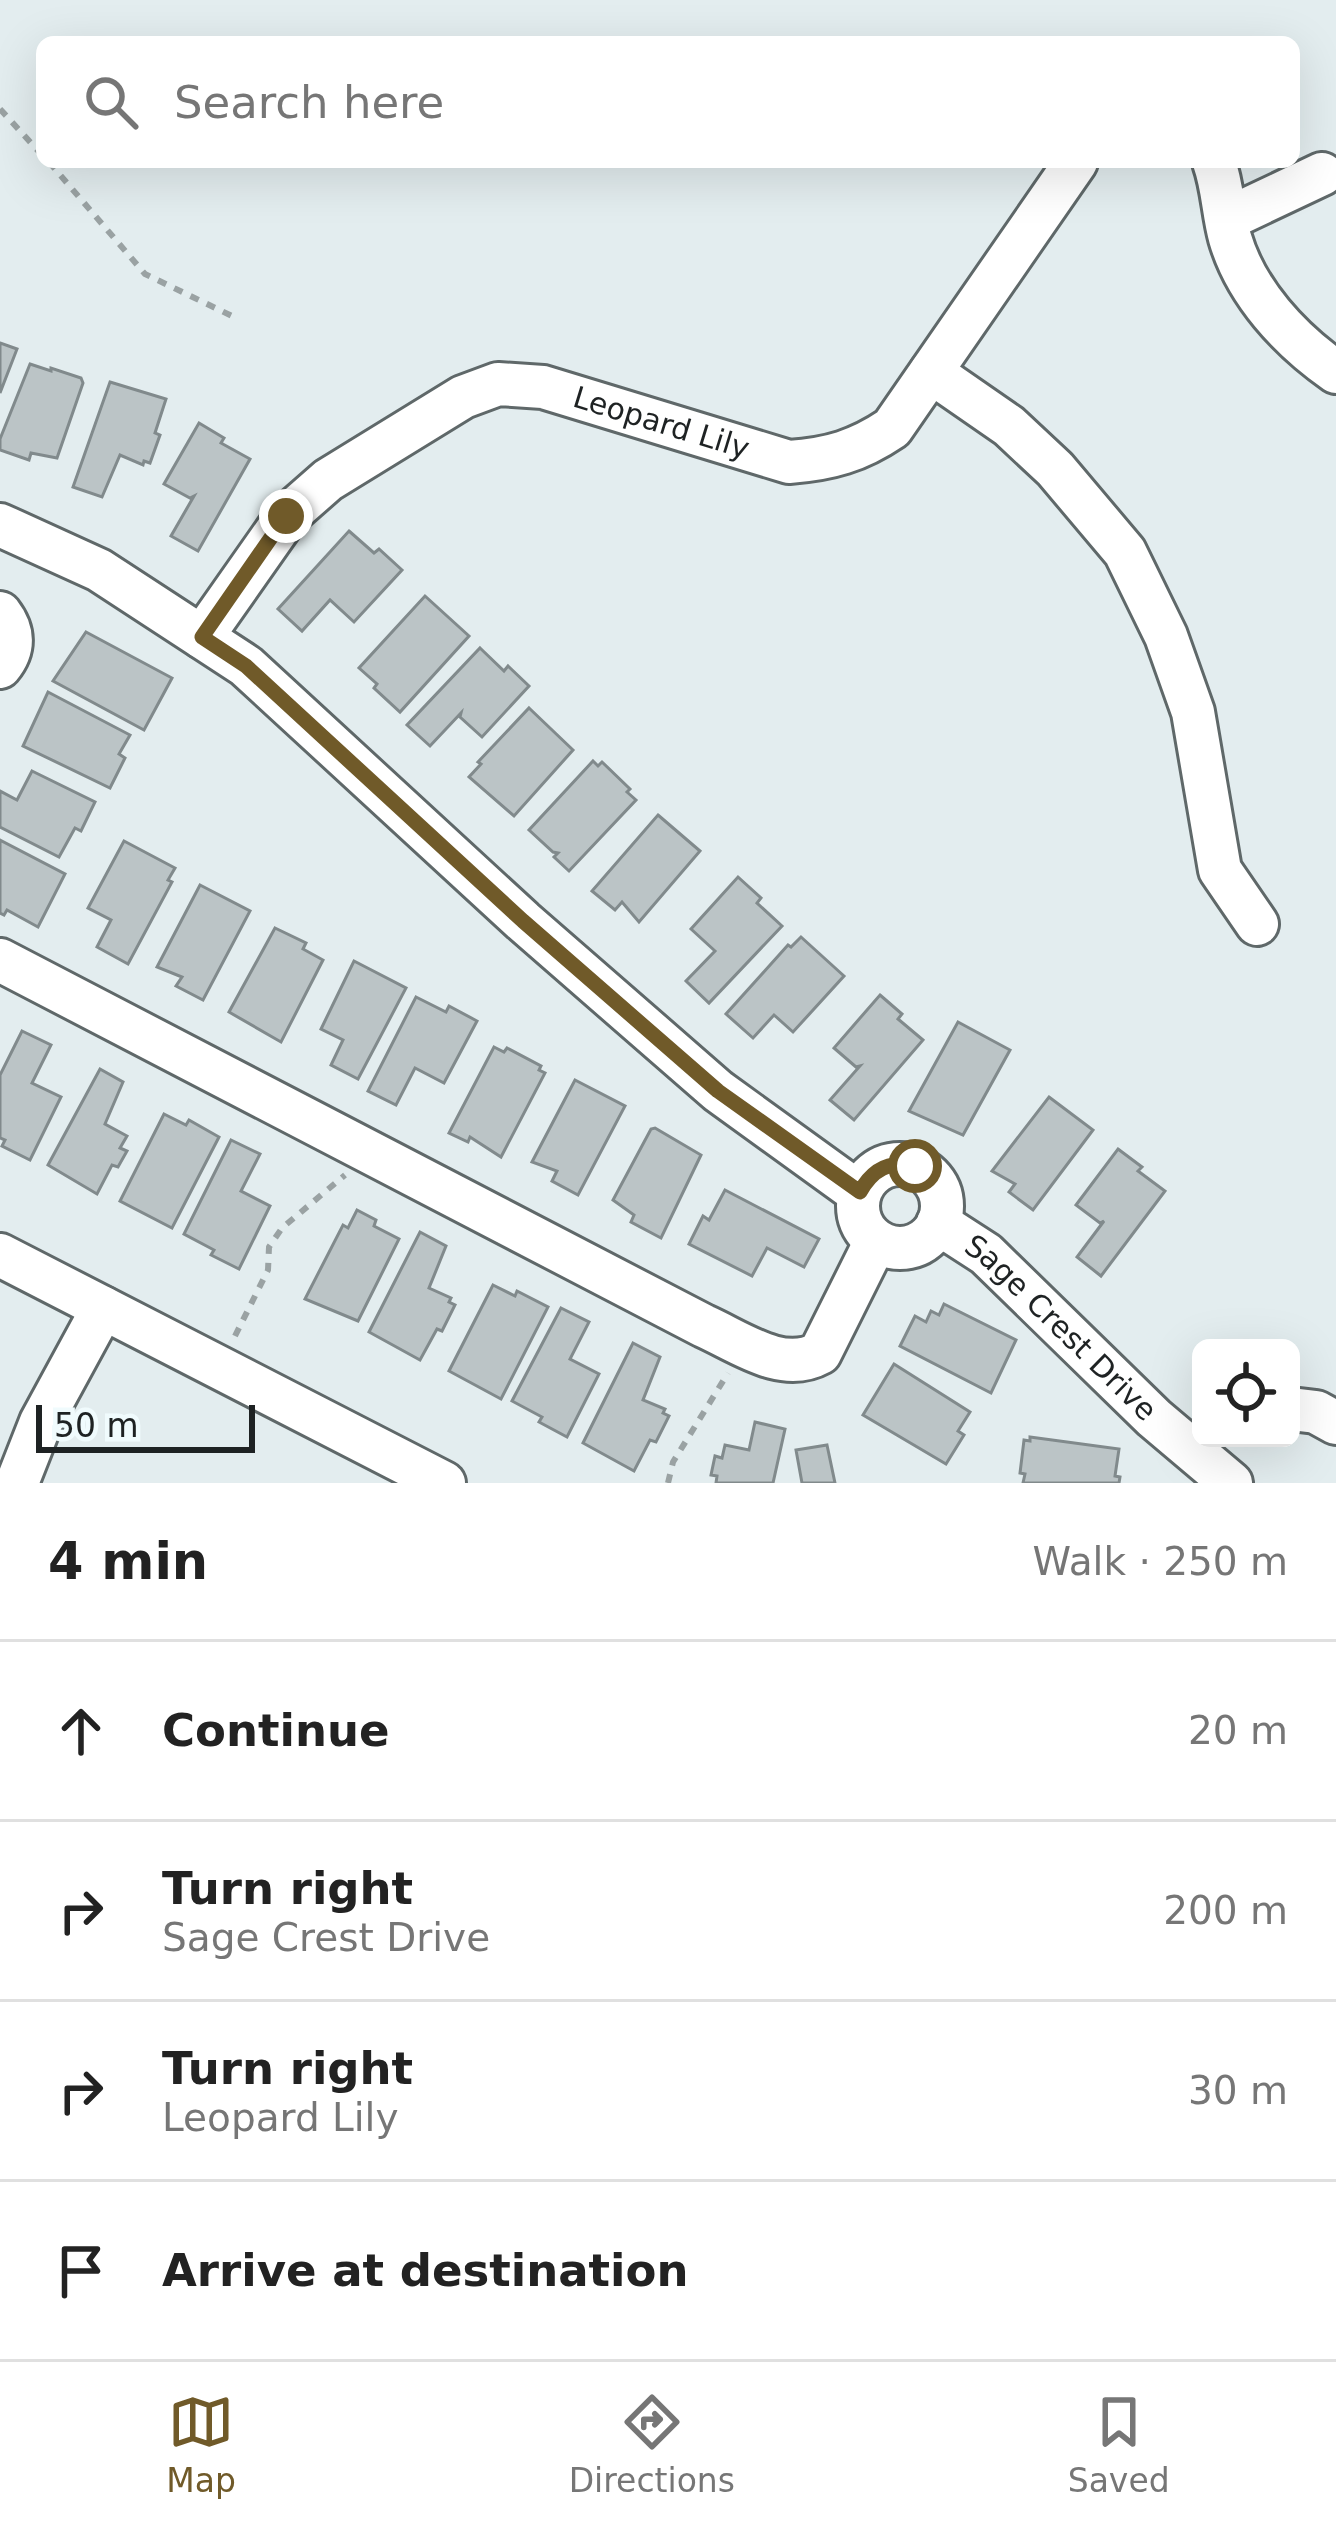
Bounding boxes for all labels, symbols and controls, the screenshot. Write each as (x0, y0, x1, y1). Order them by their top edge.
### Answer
search box (36, 36, 1300, 168)
icon: search (78, 69, 144, 135)
text: Search here (174, 76, 444, 129)
street label: Leopard Lily (569, 379, 754, 466)
route end (259, 489, 313, 543)
route start (888, 1139, 942, 1193)
street label: Sage Crest Drive (959, 1227, 1164, 1428)
map controls (1192, 1339, 1300, 1447)
button: locate (1192, 1339, 1300, 1447)
scale bar (36, 1399, 255, 1452)
text: 50 m (54, 1406, 139, 1445)
text: 4 min (48, 1532, 208, 1591)
text: Walk · 250 m (1033, 1539, 1288, 1584)
icon: ahead (48, 1698, 114, 1764)
text: Continue (162, 1704, 390, 1757)
text: 20 m (1188, 1708, 1288, 1753)
text: Turn right (162, 1862, 413, 1915)
icon: right (48, 1878, 114, 1944)
text: 200 m (1163, 1888, 1288, 1933)
text: Sage Crest Drive (162, 1915, 490, 1960)
text: Turn right (162, 2042, 413, 2095)
icon: right (48, 2058, 114, 2124)
text: 30 m (1188, 2068, 1288, 2113)
text: Leopard Lily (162, 2095, 399, 2140)
icon: arrive (48, 2238, 114, 2304)
text: Arrive at destination (162, 2244, 688, 2297)
tab: Map (166, 2389, 236, 2500)
tab: Directions (569, 2389, 735, 2500)
tab: Saved (1068, 2389, 1170, 2500)

